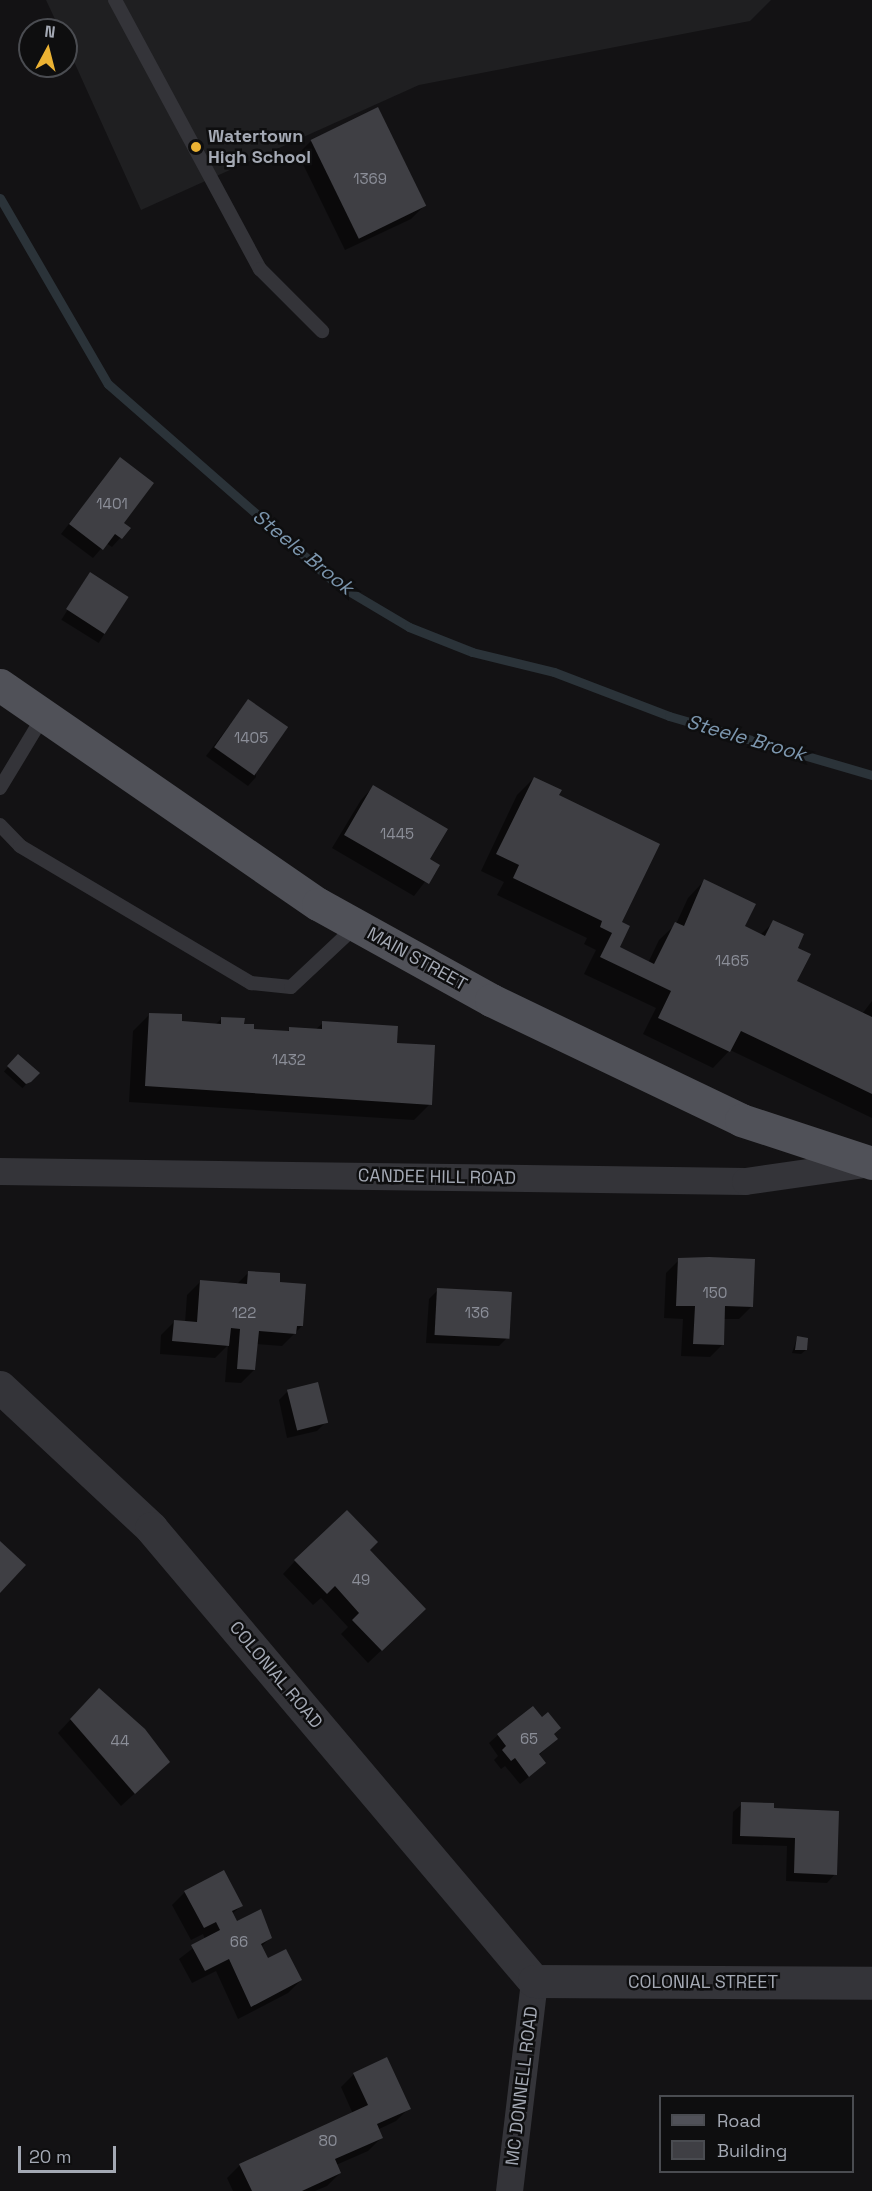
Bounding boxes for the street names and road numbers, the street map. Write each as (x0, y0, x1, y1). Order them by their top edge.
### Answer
street label: MAIN STREET (363, 923, 471, 995)
street label: CANDEE HILL ROAD (358, 1165, 516, 1189)
street label: COLONIAL ROAD (225, 1617, 327, 1733)
street label: COLONIAL STREET (628, 1971, 778, 1993)
street label: MC DONNELL ROAD (501, 2005, 543, 2167)

